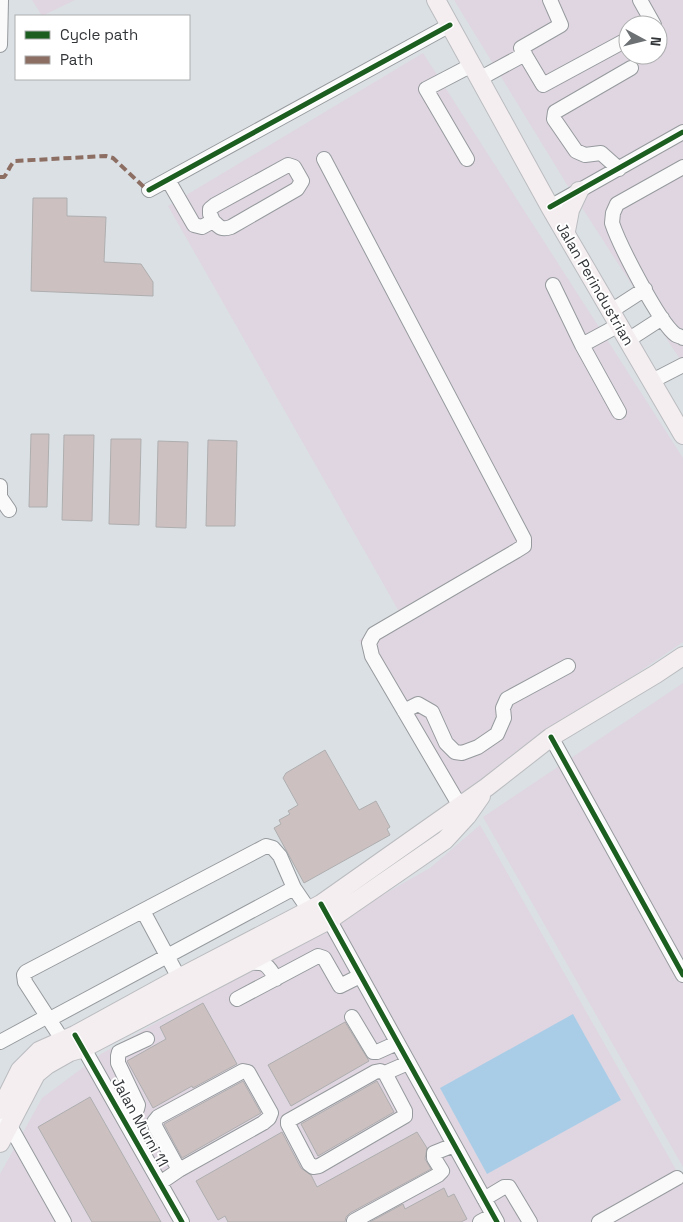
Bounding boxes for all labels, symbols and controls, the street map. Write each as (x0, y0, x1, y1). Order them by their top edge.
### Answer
legend (15, 15, 190, 80)
north arrow (618, 15, 668, 65)
text: Cycle path (60, 25, 138, 44)
text: N (646, 36, 665, 47)
text: Path (60, 50, 93, 69)
street label: Jalan Perindustrian (552, 219, 638, 349)
street label: Jalan Murni 11 (108, 1074, 173, 1170)

